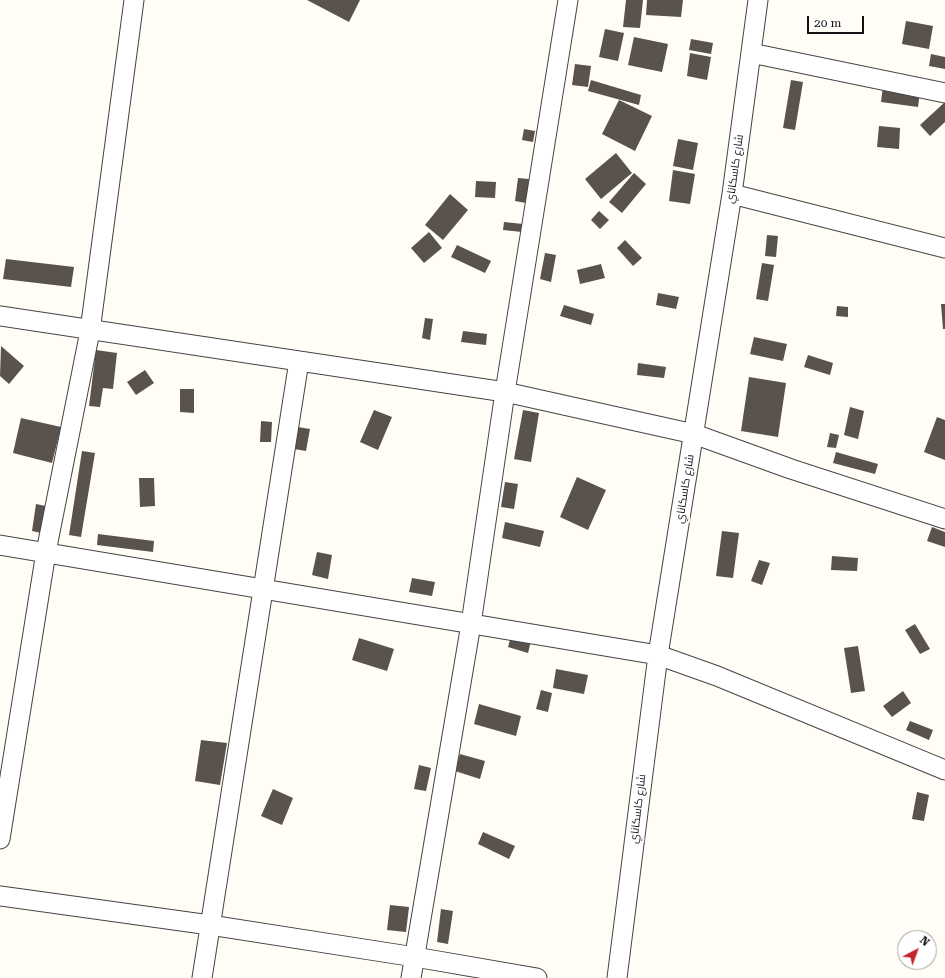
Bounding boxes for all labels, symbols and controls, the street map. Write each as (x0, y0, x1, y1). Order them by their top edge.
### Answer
scale bar (809, 8, 866, 34)
text: 20 m (814, 16, 841, 30)
street label: شارع كاسكاناي (724, 134, 746, 204)
street label: شارع كاسكاناي (673, 453, 697, 525)
street label: شارع كاسكاناي (627, 774, 649, 844)
north arrow (897, 930, 937, 970)
text: N (917, 934, 932, 949)

